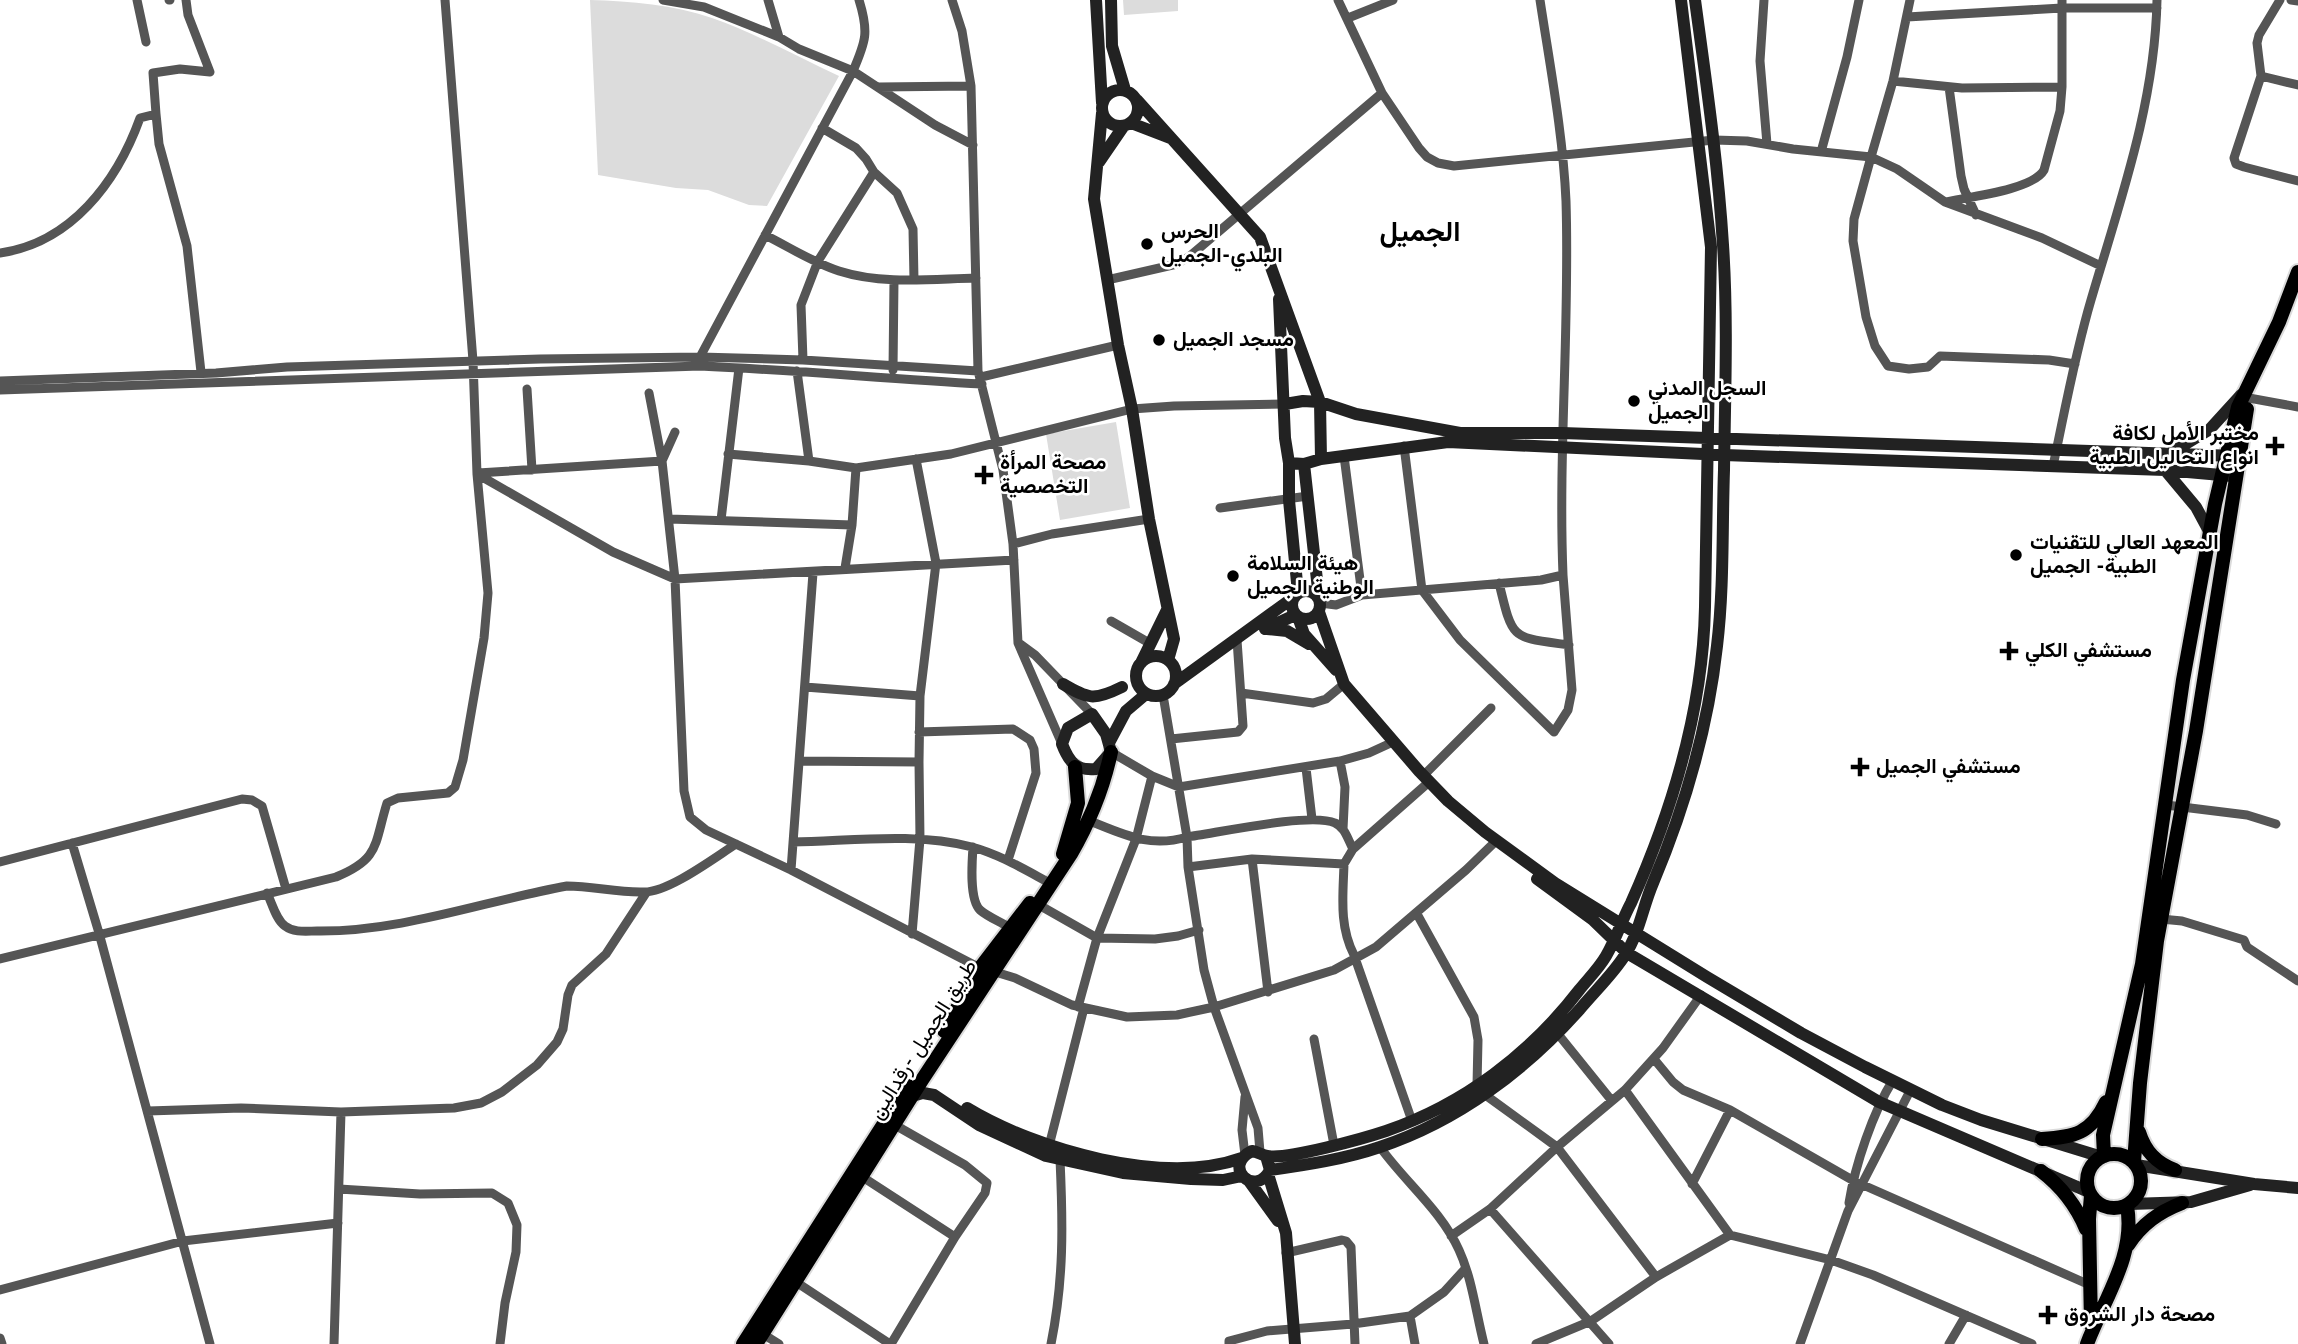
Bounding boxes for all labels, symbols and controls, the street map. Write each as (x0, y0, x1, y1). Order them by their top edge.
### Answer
district label: الجميل (1380, 216, 1460, 252)
place label: الحرس البلدي-الجميل (1161, 219, 1283, 272)
marker: الحرس البلدي-الجميل (1139, 236, 1155, 252)
place label: مسجد الجميل (1173, 327, 1294, 354)
marker: مسجد الجميل (1151, 332, 1167, 348)
place label: السجل المدني الجميل (1648, 376, 1767, 427)
marker: السجل المدني الجميل (1626, 393, 1642, 409)
place label: مختبر الأمل لكافة انواع التحاليل الطبية (2089, 420, 2259, 472)
marker: مختبر الأمل لكافة انواع التحاليل الطبية (2265, 436, 2285, 456)
place label: مصحة المرأة التخصصية (1000, 449, 1107, 501)
marker: مصحة المرأة التخصصية (974, 465, 994, 485)
place label: المعهد العالي للتقنيات الطبية- الجميل (2030, 530, 2219, 581)
marker: المعهد العالي للتقنيات الطبية- الجميل (2008, 547, 2024, 563)
place label: هيئة السلامة الوطنية الجميل (1247, 551, 1374, 602)
marker: هيئة السلامة الوطنية الجميل (1225, 568, 1241, 584)
place label: مستشفي الكلي (2025, 638, 2152, 667)
marker: مستشفي الكلي (1999, 641, 2019, 661)
place label: مستشفي الجميل (1876, 754, 2021, 783)
marker: مستشفي الجميل (1850, 757, 1870, 777)
street label: طريق الجميل -رقدالين (864, 955, 984, 1125)
place label: مصحة دار الشروق (2064, 1302, 2215, 1329)
marker: مصحة دار الشروق (2038, 1305, 2058, 1325)

